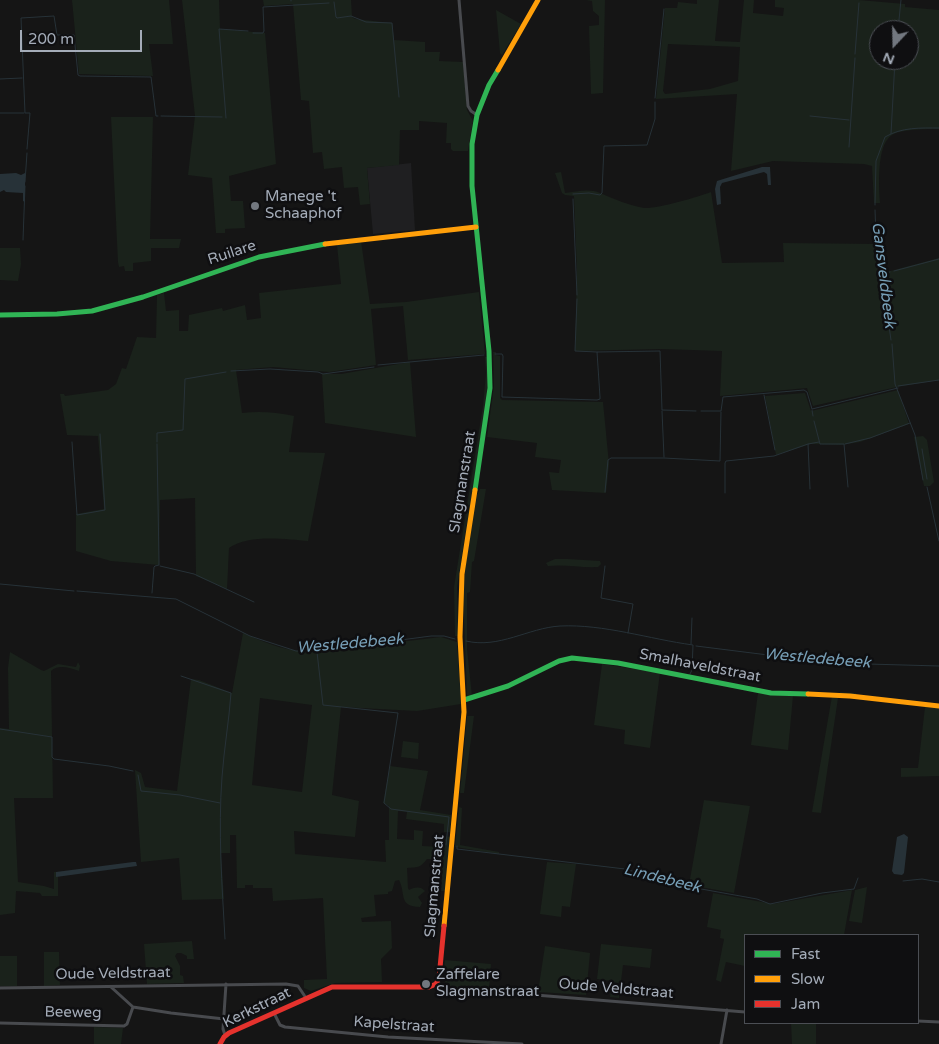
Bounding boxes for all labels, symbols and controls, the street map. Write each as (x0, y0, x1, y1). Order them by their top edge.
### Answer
scale bar (22, 20, 145, 52)
north arrow (869, 20, 919, 70)
text: 200 m (28, 30, 74, 48)
text: N (881, 49, 897, 68)
place label: Manege 't Schaaphof (265, 188, 342, 223)
marker: Manege 't Schaaphof (249, 200, 261, 212)
water label: Gansveldbeek (867, 221, 899, 329)
street label: Ruilare (206, 237, 258, 269)
street label: Slagmanstraat (446, 430, 480, 534)
water label: Westledebeek (296, 630, 404, 658)
street label: Smalhaveldstraat (638, 645, 762, 687)
water label: Westledebeek (763, 645, 871, 673)
street label: Slagmanstraat (422, 834, 448, 938)
water label: Lindebeek (621, 860, 703, 898)
legend (744, 934, 919, 1024)
text: Fast (791, 945, 820, 963)
street label: Oude Veldstraat (55, 964, 171, 984)
place label: Zaffelare Slagmanstraat (436, 966, 539, 1001)
text: Slow (791, 970, 825, 988)
street label: Oude Veldstraat (558, 975, 674, 1003)
marker: Zaffelare Slagmanstraat (420, 978, 432, 990)
street label: Kerkstraat (220, 984, 294, 1032)
text: Jam (791, 995, 820, 1013)
street label: Beeweg (44, 1004, 102, 1022)
street label: Kapelstraat (353, 1013, 435, 1037)

